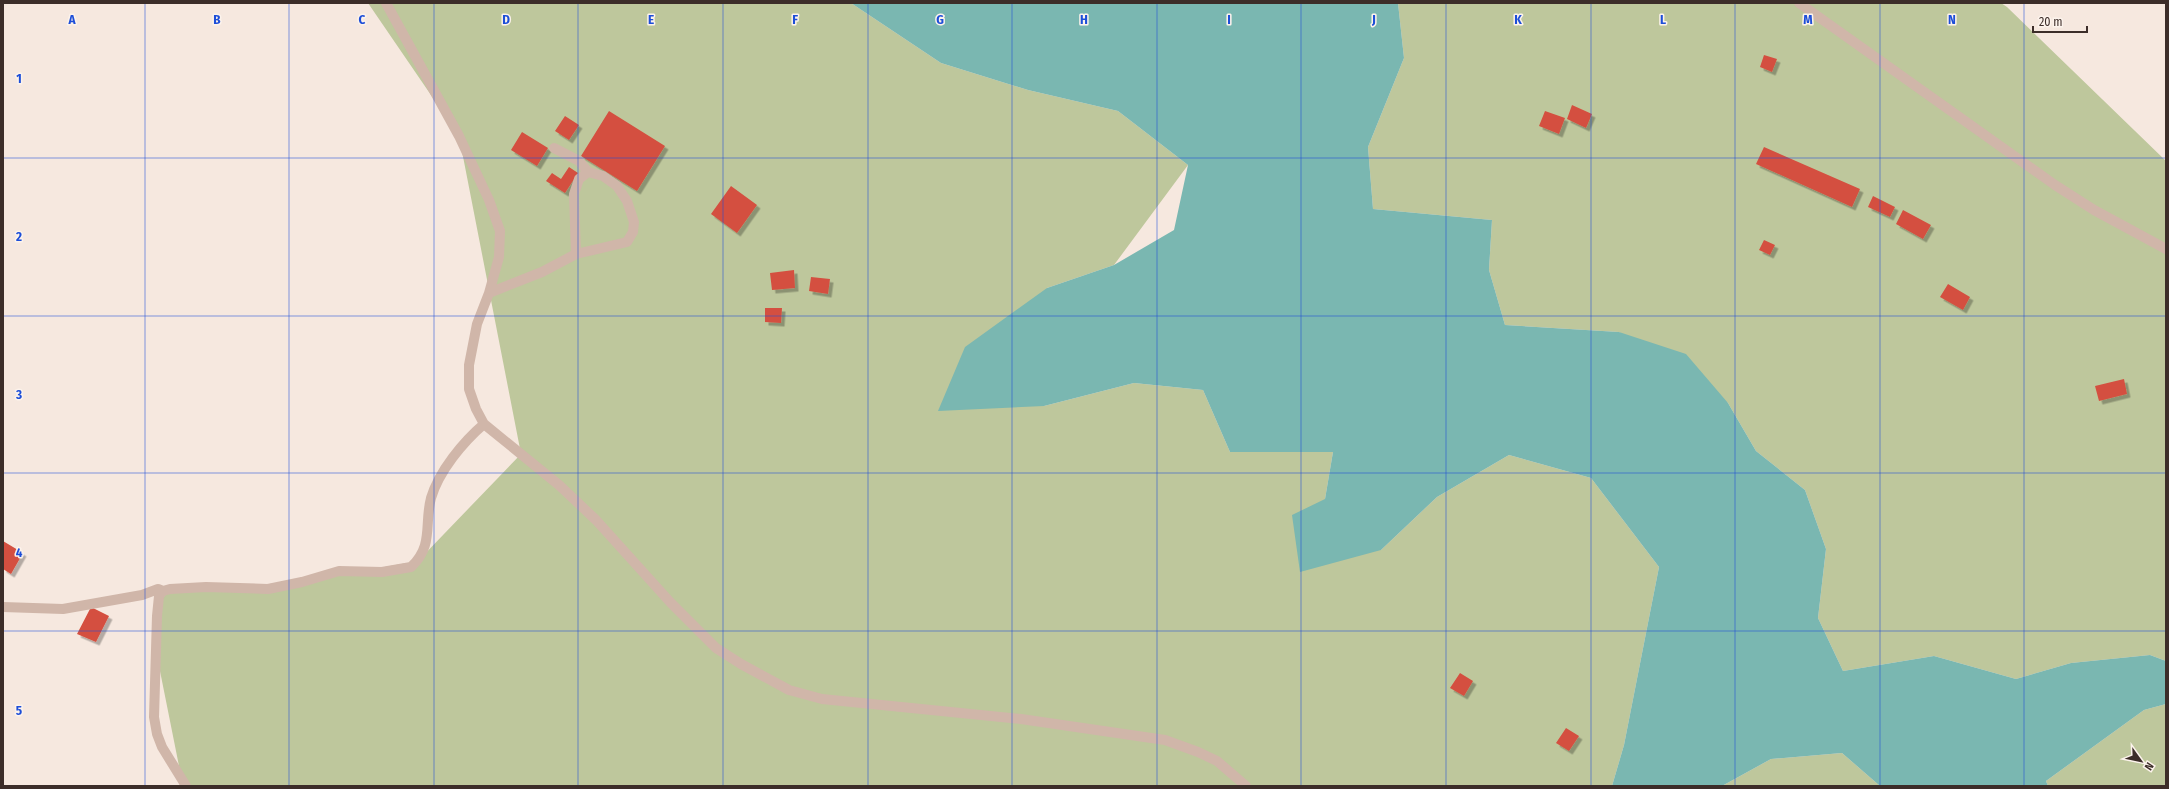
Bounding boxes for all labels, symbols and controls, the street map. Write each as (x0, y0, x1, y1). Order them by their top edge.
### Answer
scale bar (2033, 8, 2087, 34)
text: A (67, 12, 76, 27)
text: B (213, 12, 221, 27)
text: C (359, 12, 366, 27)
text: D (502, 12, 510, 27)
text: E (648, 12, 654, 27)
text: F (792, 12, 798, 27)
text: G (936, 12, 944, 27)
text: H (1080, 12, 1088, 27)
text: I (1227, 12, 1231, 27)
text: J (1371, 12, 1376, 27)
text: K (1514, 12, 1522, 27)
text: L (1660, 12, 1666, 27)
text: M (1803, 12, 1813, 27)
text: N (1948, 12, 1956, 27)
text: 20 m (2039, 15, 2063, 29)
text: 1 (16, 71, 22, 86)
text: 2 (15, 229, 22, 244)
text: 3 (15, 387, 22, 402)
text: 4 (16, 545, 23, 560)
text: 5 (16, 703, 22, 718)
north arrow (2121, 741, 2161, 781)
text: N (2142, 760, 2156, 772)

